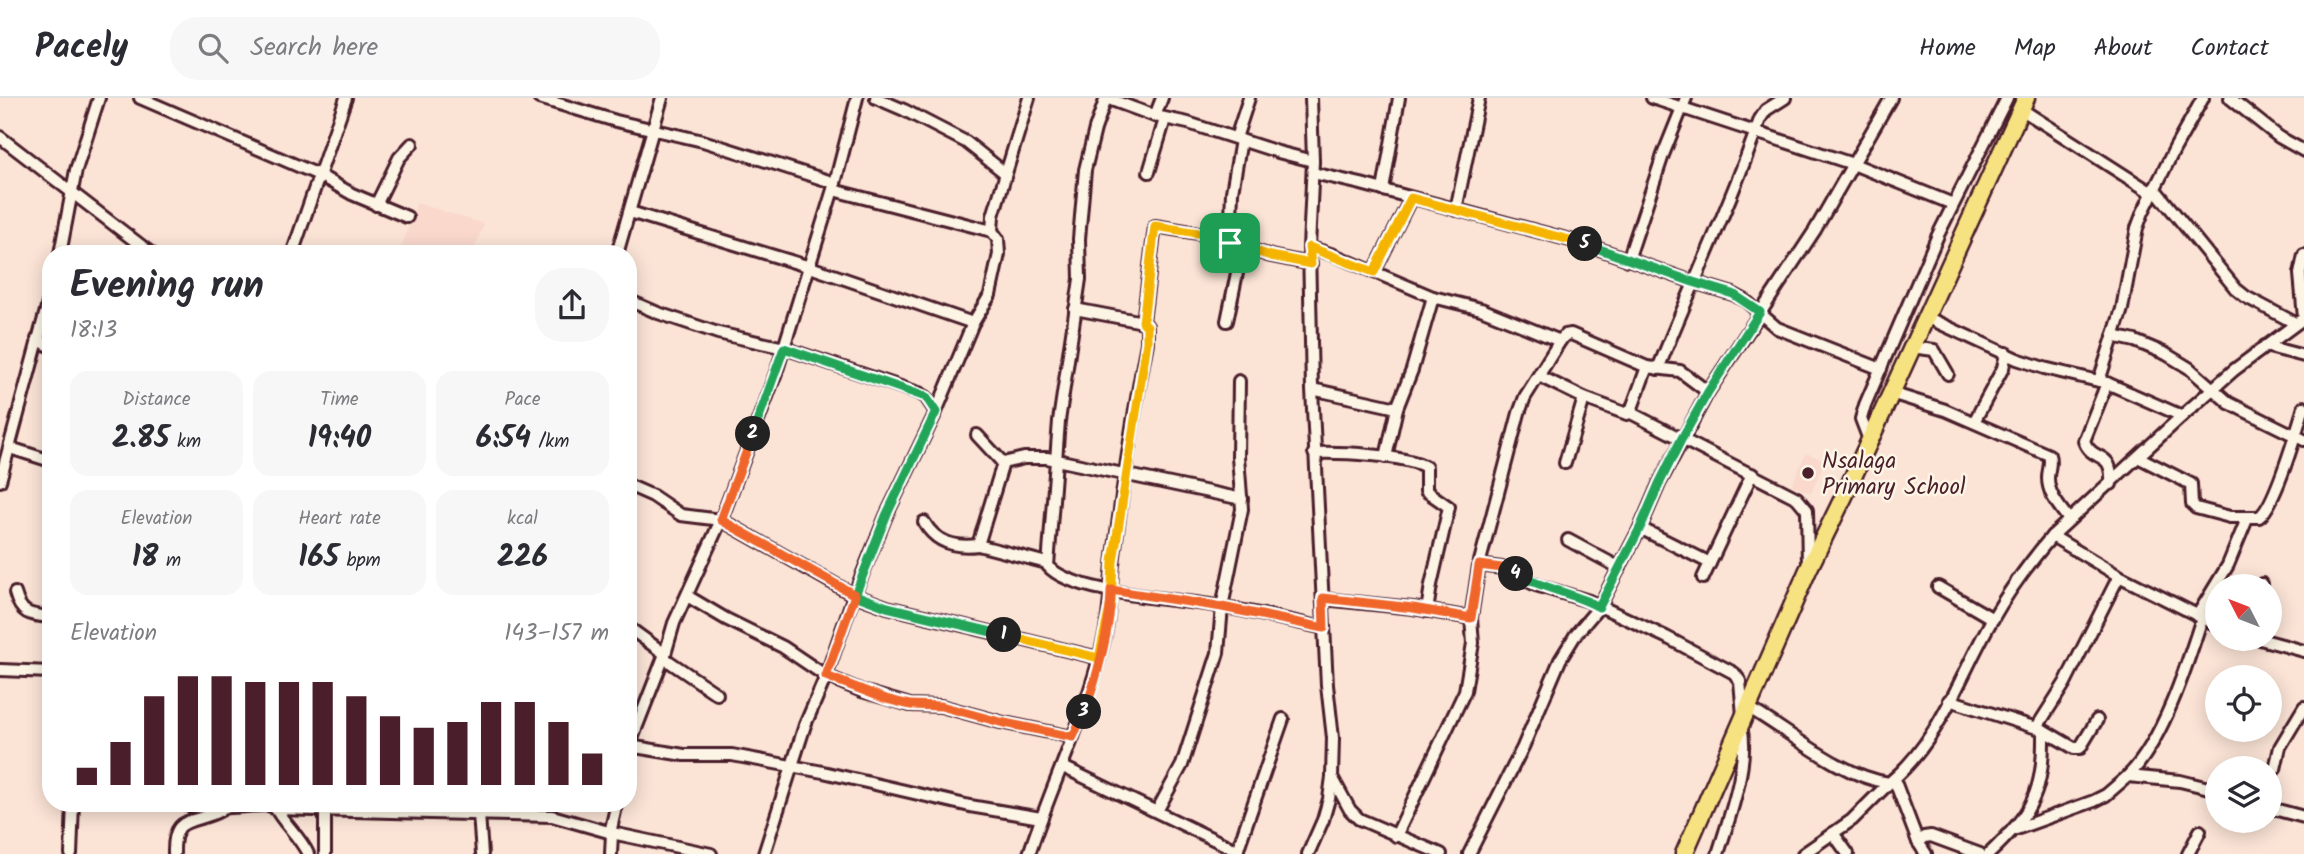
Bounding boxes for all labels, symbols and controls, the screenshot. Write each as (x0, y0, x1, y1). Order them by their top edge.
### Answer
search box (170, 17, 660, 80)
text: Pacely (35, 22, 128, 75)
text: Search here (250, 27, 378, 69)
icon: search (194, 29, 232, 67)
text: Home (1919, 29, 1976, 68)
text: Map (2014, 29, 2056, 68)
text: About (2094, 29, 2152, 68)
text: Contact (2190, 29, 2269, 68)
pin (1200, 213, 1260, 273)
icon: arrive (1211, 224, 1249, 262)
pin: 5 (1568, 226, 1602, 262)
text: 5 (1580, 228, 1589, 258)
text: Evening run (70, 257, 264, 317)
button: share (535, 268, 609, 342)
text: 18:13 (70, 313, 117, 349)
text: Distance (122, 385, 191, 415)
text: Time (320, 385, 359, 415)
text: Pace (504, 385, 541, 415)
text: 2.85 (112, 415, 169, 463)
text: 19:40 (308, 415, 371, 463)
text: 6:54 (476, 415, 531, 463)
pin: 2 (736, 416, 770, 452)
text: 2 (747, 418, 758, 448)
text: km (169, 427, 201, 457)
text: /km (531, 427, 569, 457)
place label: Nsalaga Primary School (1822, 444, 1966, 506)
marker: Nsalaga Primary School (1800, 465, 1816, 481)
text: Elevation (121, 504, 192, 534)
text: Heart rate (298, 504, 381, 534)
text: kcal (507, 504, 538, 534)
text: 18 (132, 534, 159, 582)
text: 165 (298, 534, 339, 582)
text: 226 (497, 534, 548, 582)
text: m (159, 546, 181, 576)
text: bpm (339, 546, 381, 576)
pin: 4 (1498, 556, 1534, 592)
text: 4 (1510, 558, 1521, 588)
north arrow (2205, 574, 2282, 651)
map controls (2205, 574, 2282, 833)
text: Elevation (70, 616, 157, 652)
text: 143–157 m (504, 616, 609, 652)
pin: 1 (986, 618, 1021, 652)
text: 1 (1001, 619, 1006, 649)
button: locate (2205, 665, 2282, 742)
pin: 3 (1066, 694, 1102, 730)
text: 3 (1078, 696, 1089, 726)
button: layers (2205, 756, 2282, 833)

